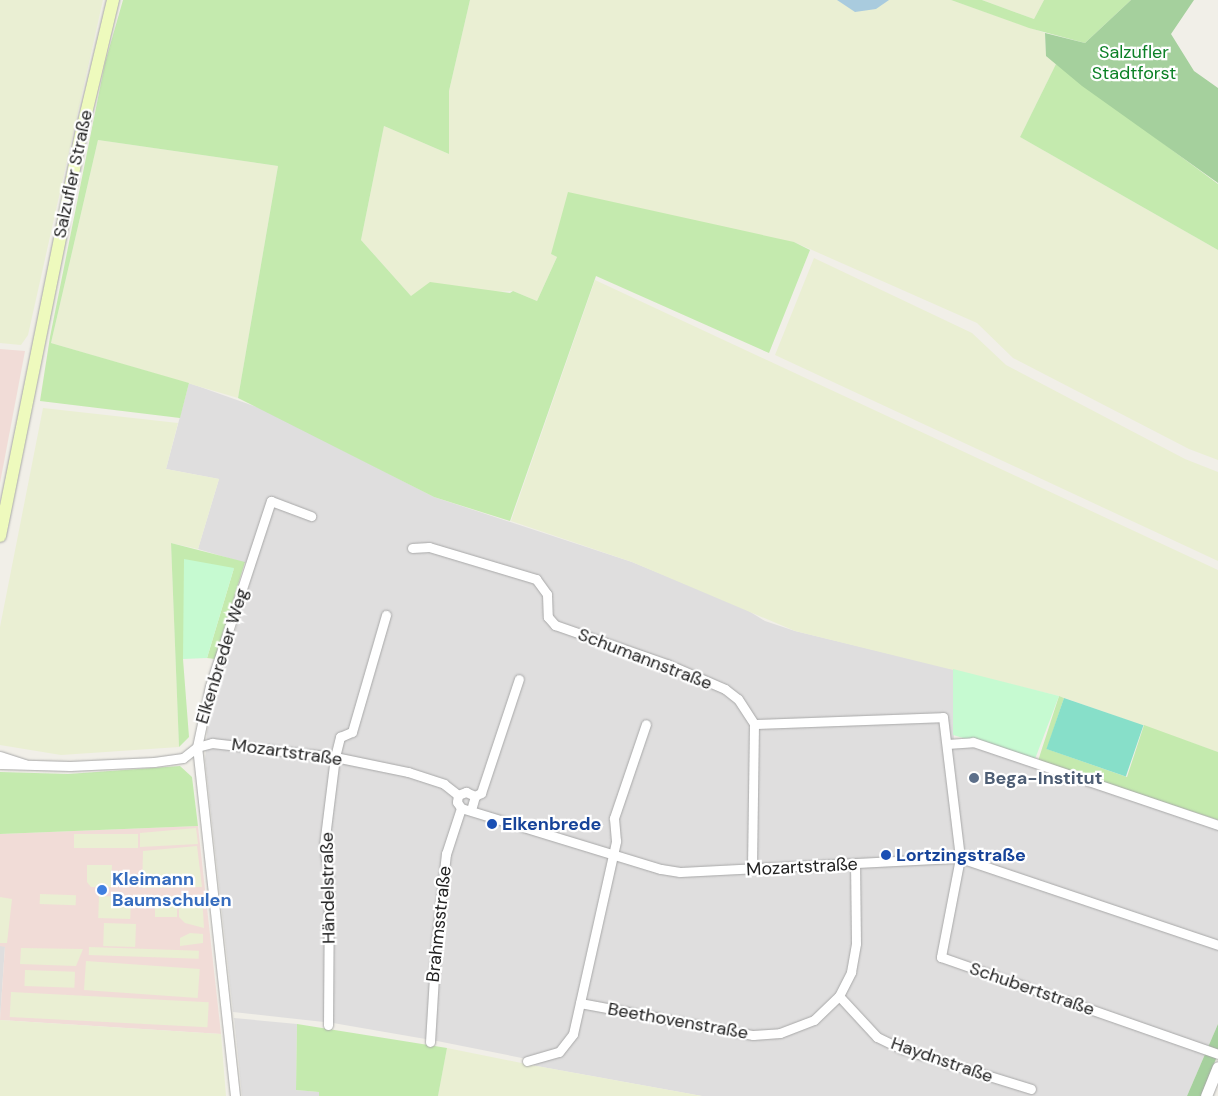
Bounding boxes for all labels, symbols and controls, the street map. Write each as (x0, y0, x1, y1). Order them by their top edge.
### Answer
park label: Salzufler Stadtforst (1092, 42, 1176, 84)
street label: Salzufler Straße (49, 108, 97, 240)
street label: Elkenbreder Weg (191, 586, 253, 726)
street label: Schumannstraße (575, 623, 715, 695)
street label: Mozartstraße (230, 734, 344, 770)
place label: Bega-Institut (984, 767, 1102, 789)
marker: Bega-Institut (968, 772, 980, 784)
place label: Elkenbrede (502, 813, 601, 835)
marker: Elkenbrede (486, 818, 498, 830)
street label: Händelstraße (316, 832, 340, 944)
place label: Lortzingstraße (896, 844, 1026, 866)
marker: Lortzingstraße (880, 849, 892, 861)
street label: Mozartstraße (746, 853, 858, 881)
street label: Brahmsstraße (422, 865, 456, 983)
place label: Kleimann Baumschulen (112, 869, 232, 912)
marker: Kleimann Baumschulen (96, 884, 108, 896)
street label: Schubertstraße (967, 958, 1097, 1020)
street label: Beethovenstraße (606, 998, 750, 1044)
street label: Haydnstraße (888, 1032, 996, 1088)

